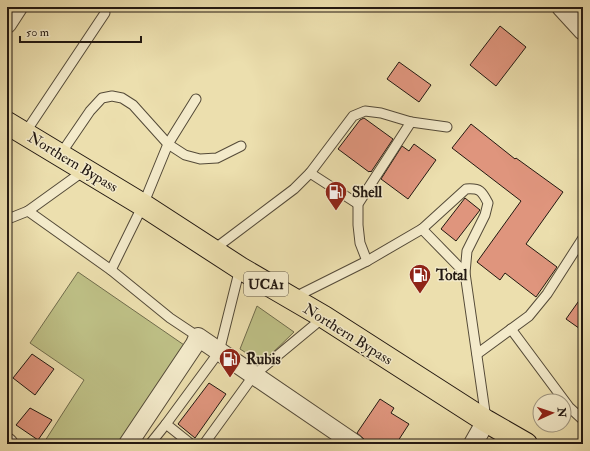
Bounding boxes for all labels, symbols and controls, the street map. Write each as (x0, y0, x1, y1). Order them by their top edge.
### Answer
scale bar (20, 18, 141, 44)
text: 50 m (26, 25, 50, 40)
street label: Northern Bypass (24, 128, 121, 198)
fuel station icon: Shell (323, 179, 349, 212)
place label: Shell (352, 183, 382, 202)
fuel station icon: Total (407, 262, 433, 295)
place label: Total (435, 266, 467, 285)
road number: UCA1 (244, 272, 288, 296)
street label: Northern Bypass (299, 299, 396, 370)
fuel station icon: Rubis (217, 346, 243, 379)
place label: Rubis (246, 350, 281, 369)
north arrow (532, 393, 572, 433)
text: N (555, 406, 568, 419)

